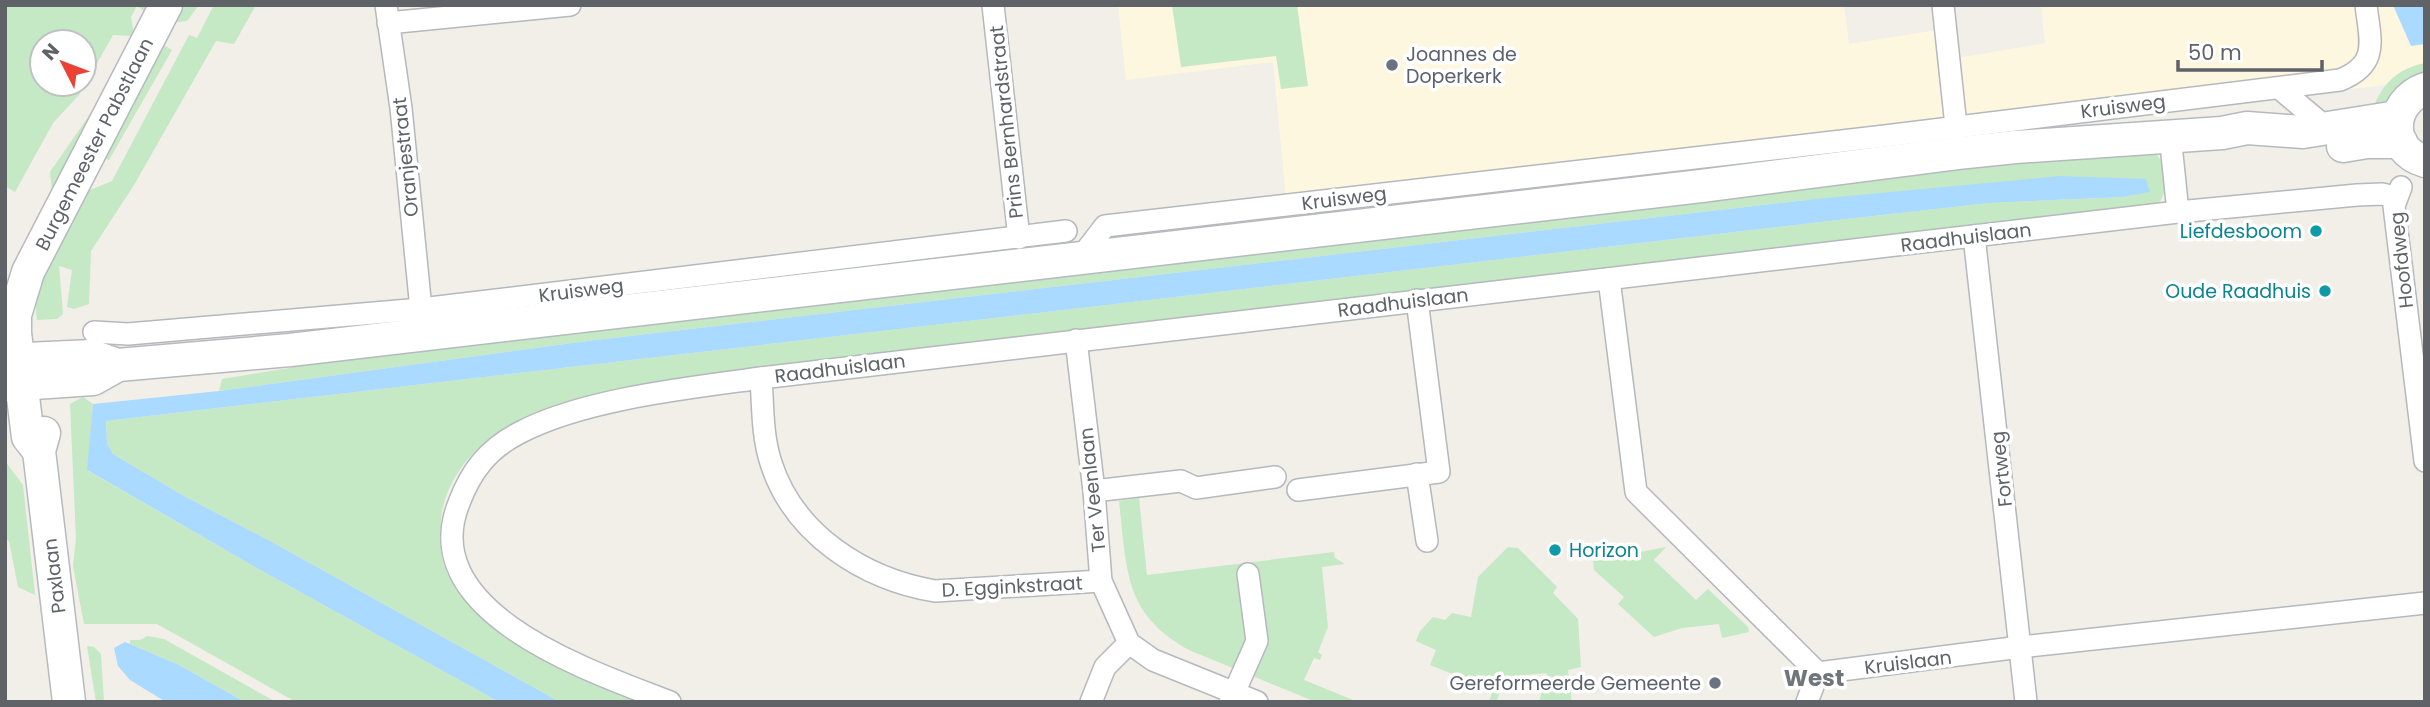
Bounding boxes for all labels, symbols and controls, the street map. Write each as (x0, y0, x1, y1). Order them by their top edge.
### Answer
street label: Prins Bernhardstraat (983, 24, 1030, 220)
north arrow (28, 28, 98, 98)
scale bar (2178, 28, 2322, 72)
street label: Burgemeester Pabstlaan (29, 33, 160, 255)
text: N (36, 38, 66, 66)
text: 50 m (2188, 38, 2242, 67)
place label: Joannes de Doperkerk (1406, 41, 1517, 90)
marker: Joannes de Doperkerk (1384, 57, 1400, 73)
street label: Kruisweg (2079, 88, 2167, 125)
street label: Oranjestraat (386, 96, 425, 218)
street label: Kruisweg (1300, 180, 1388, 217)
street label: Hoofdweg (2383, 210, 2420, 309)
street label: Raadhuislaan (1899, 216, 2033, 259)
place label: Liefdesboom (2180, 218, 2302, 245)
marker: Liefdesboom (2308, 223, 2324, 239)
street label: Kruisweg (537, 272, 625, 309)
place label: Oude Raadhuis (2165, 278, 2311, 305)
street label: Raadhuislaan (1336, 281, 1470, 324)
marker: Oude Raadhuis (2317, 283, 2333, 299)
street label: Raadhuislaan (773, 347, 907, 390)
street label: Ter Veenlaan (1073, 426, 1112, 554)
street label: Fortweg (1984, 430, 2019, 508)
street label: Paxlaan (36, 537, 72, 615)
place label: Horizon (1569, 537, 1639, 564)
marker: Horizon (1547, 542, 1563, 558)
street label: D. Egginkstraat (941, 569, 1083, 604)
street label: Kruislaan (1863, 644, 1953, 681)
district label: West (1784, 662, 1844, 694)
place label: Gereformeerde Gemeente (1450, 670, 1701, 697)
marker: Gereformeerde Gemeente (1707, 675, 1723, 691)

